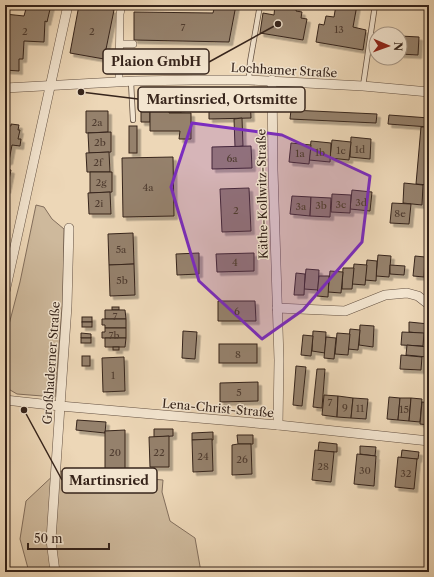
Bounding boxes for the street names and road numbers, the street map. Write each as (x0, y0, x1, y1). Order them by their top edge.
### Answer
street label: Lochhamer Straße (230, 60, 338, 80)
street label: Käthe-Kollwitz-Straße (253, 129, 271, 259)
street label: Großhaderner Straße (39, 301, 63, 425)
street label: Lena-Christ-Straße (162, 396, 275, 420)

